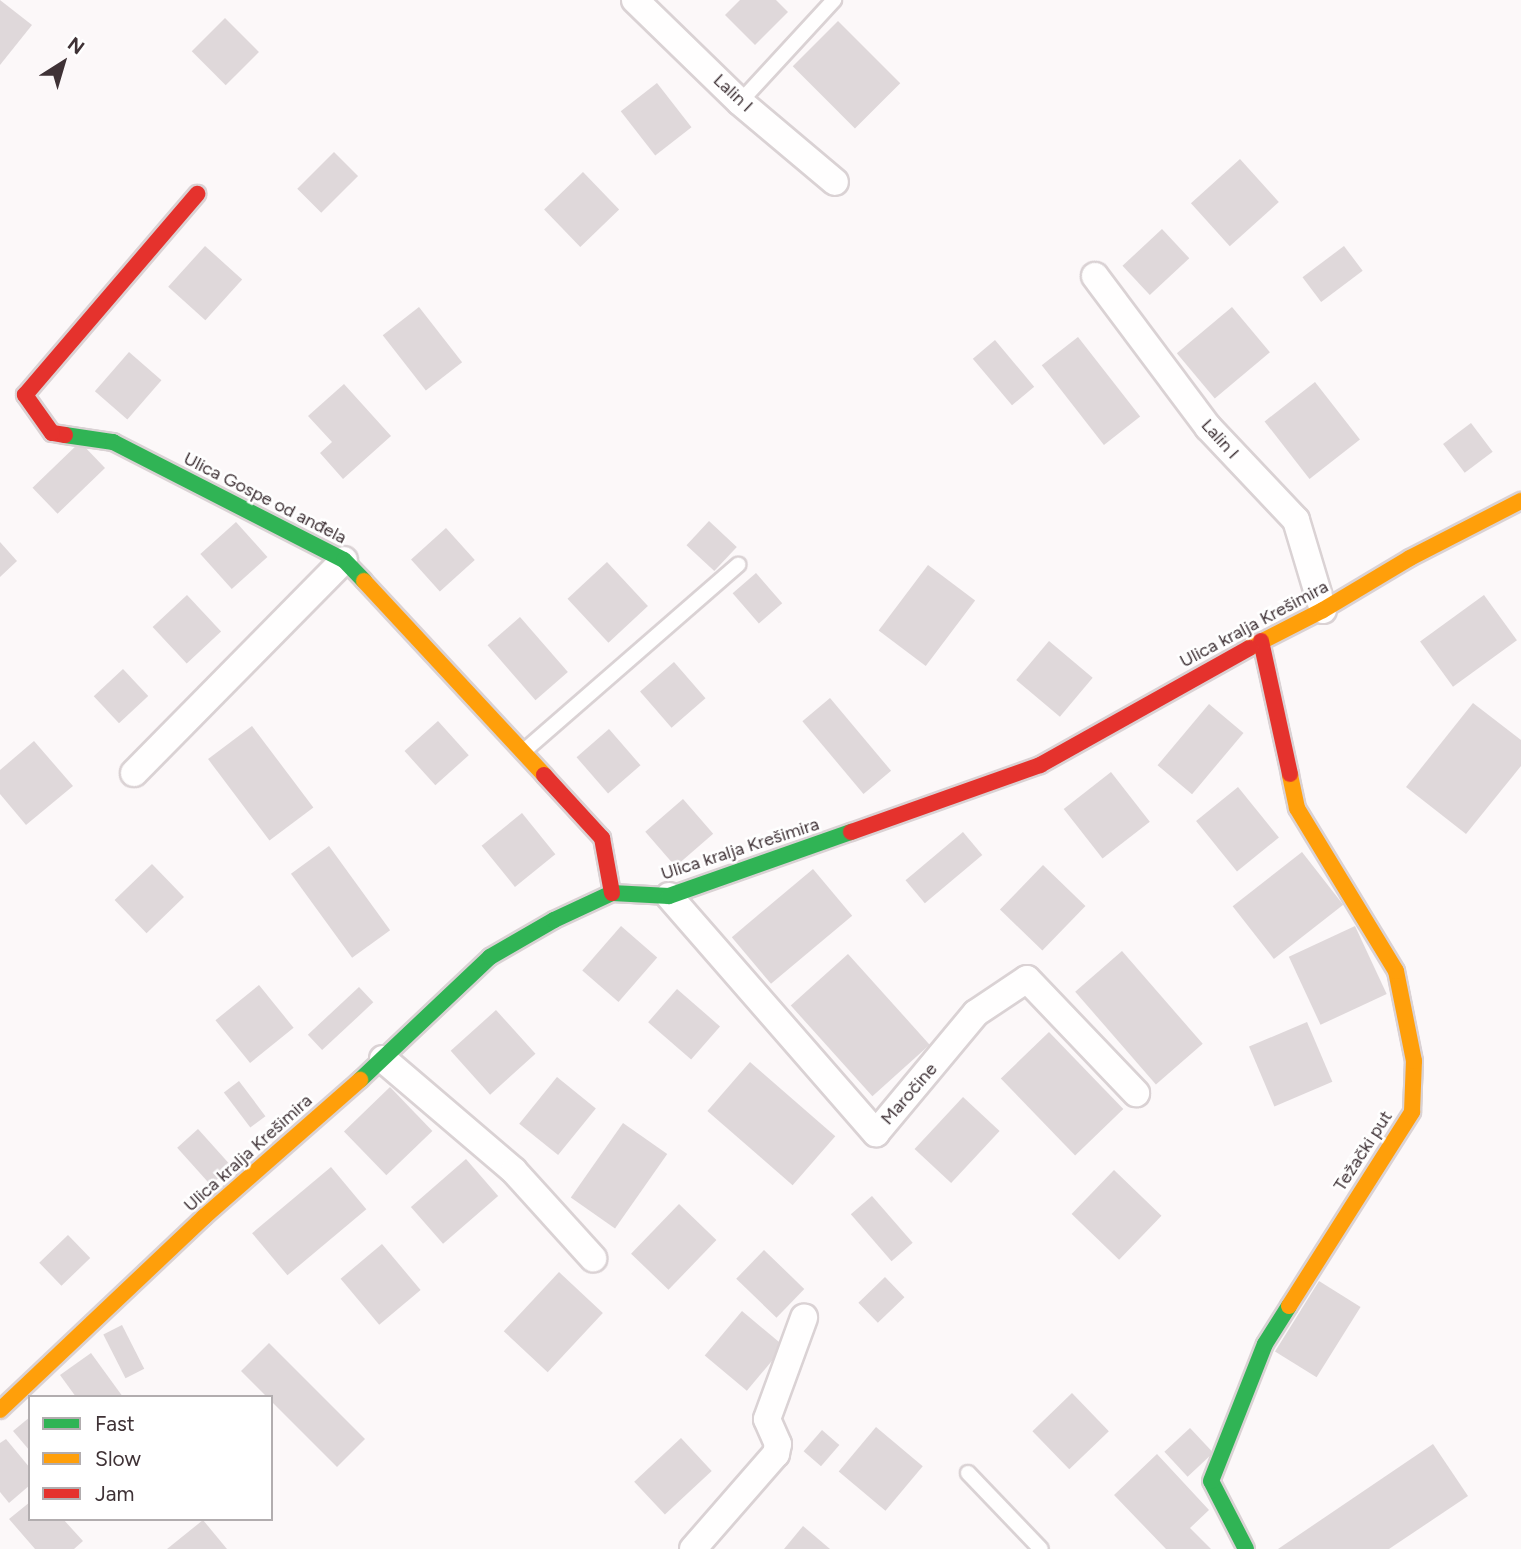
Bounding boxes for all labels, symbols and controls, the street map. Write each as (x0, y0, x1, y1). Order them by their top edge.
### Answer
north arrow (28, 28, 98, 98)
text: N (63, 32, 89, 59)
street label: Lalin I (709, 69, 757, 117)
street label: Lalin I (1197, 415, 1243, 463)
street label: Ulica Gospe od anđela (180, 448, 350, 548)
street label: Ulica kralja Krešimira (1176, 576, 1332, 672)
street label: Ulica kralja Krešimira (658, 813, 822, 885)
street label: Maročine (876, 1059, 942, 1129)
street label: Ulica kralja Krešimira (180, 1090, 316, 1216)
street label: Težački put (1329, 1107, 1397, 1195)
legend (28, 1395, 273, 1521)
text: Fast (95, 1411, 135, 1436)
text: Slow (95, 1446, 141, 1471)
text: Jam (95, 1481, 134, 1506)

